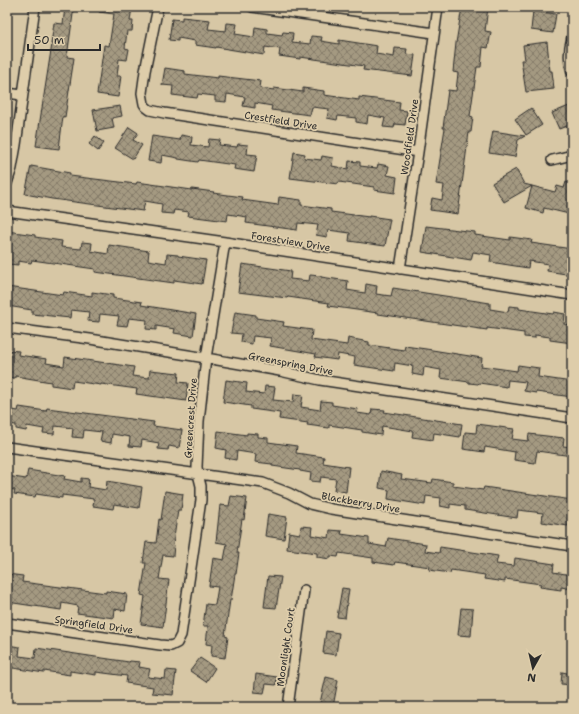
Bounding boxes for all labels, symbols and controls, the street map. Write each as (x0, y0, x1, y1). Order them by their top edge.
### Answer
scale bar (28, 26, 100, 52)
text: 50 m (34, 32, 64, 48)
street label: Woodfield Drive (398, 98, 421, 176)
street label: Crestfield Drive (243, 108, 319, 133)
street label: Forestview Drive (250, 229, 332, 254)
street label: Greenspring Drive (247, 349, 335, 378)
street label: Greencrest Drive (181, 377, 200, 459)
street label: Blackberry Drive (321, 489, 402, 516)
street label: Moonlight Court (274, 607, 297, 687)
street label: Springfield Drive (54, 613, 134, 636)
north arrow (513, 648, 553, 688)
text: N (526, 669, 537, 685)

